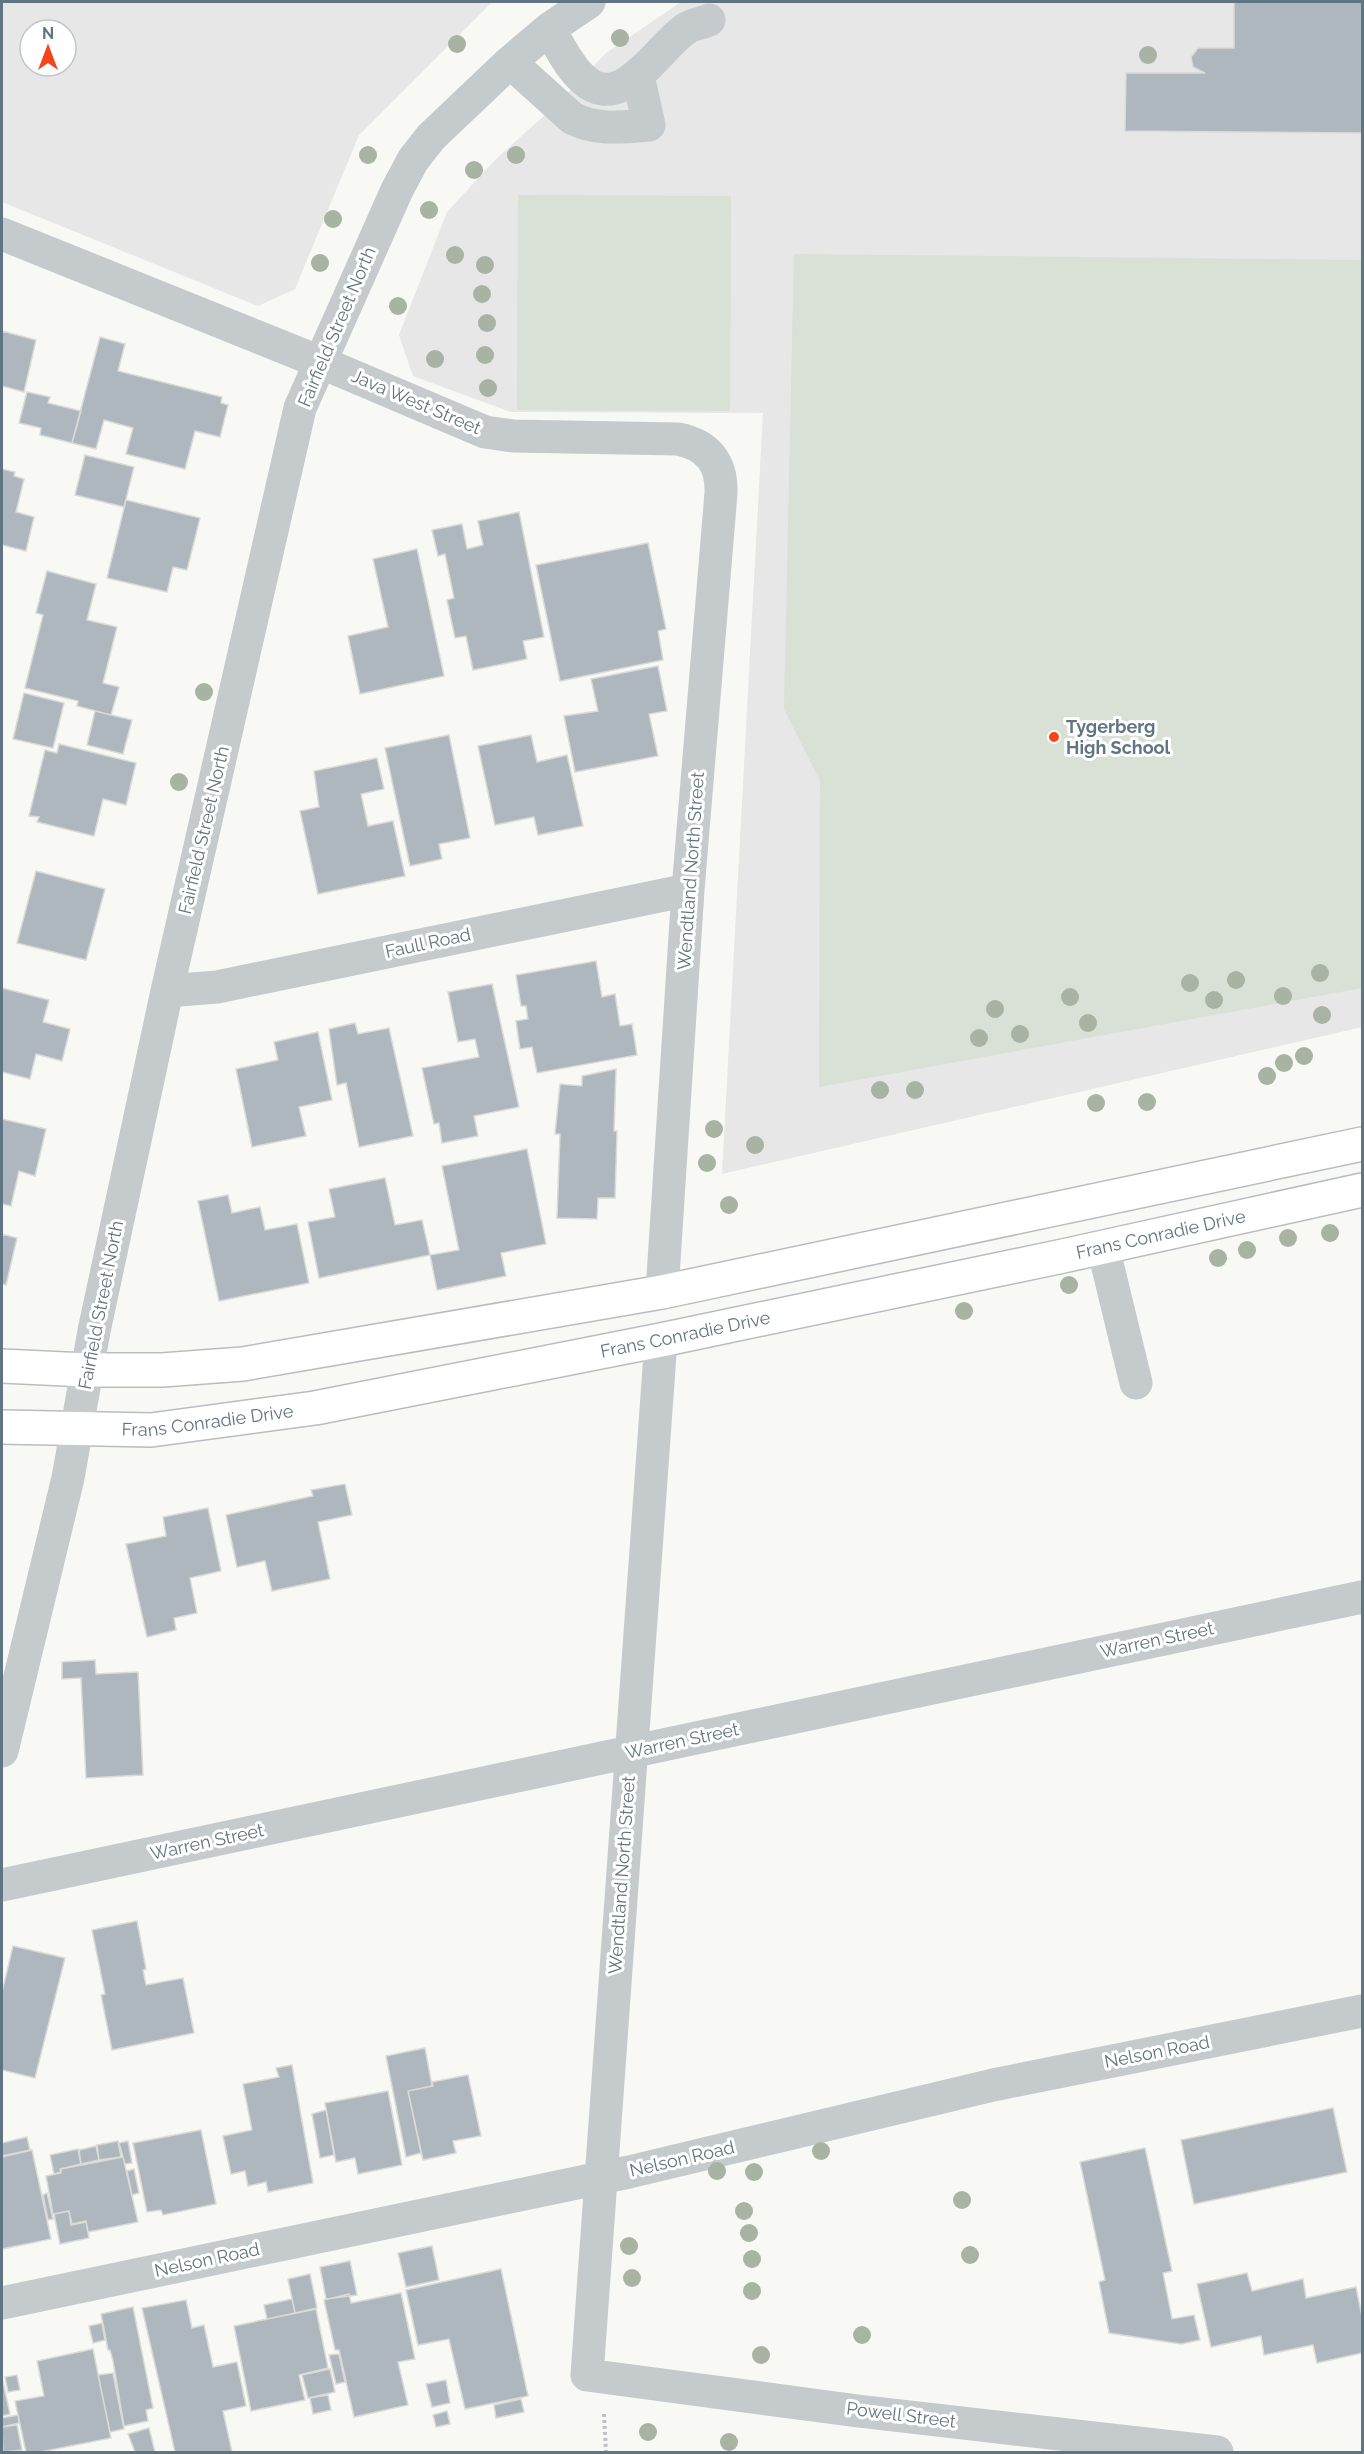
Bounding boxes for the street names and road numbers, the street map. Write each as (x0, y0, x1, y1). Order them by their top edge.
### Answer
street label: Fairfield Street North (293, 244, 380, 410)
street label: Java West Street (348, 365, 484, 438)
street label: Fairfield Street North (174, 744, 233, 916)
street label: Wendtland North Street (673, 771, 708, 971)
street label: Faull Road (383, 923, 473, 962)
street label: Frans Conradie Drive (1074, 1205, 1248, 1263)
street label: Fairfield Street North (74, 1219, 127, 1391)
street label: Frans Conradie Drive (599, 1306, 772, 1362)
street label: Frans Conradie Drive (121, 1400, 295, 1440)
street label: Warren Street (1098, 1617, 1216, 1662)
street label: Warren Street (623, 1718, 741, 1763)
street label: Wendtland North Street (604, 1775, 639, 1975)
street label: Warren Street (148, 1819, 266, 1864)
street label: Nelson Road (1102, 2031, 1211, 2072)
street label: Nelson Road (627, 2136, 736, 2181)
street label: Nelson Road (152, 2238, 261, 2281)
street label: Powell Street (845, 2397, 957, 2432)

